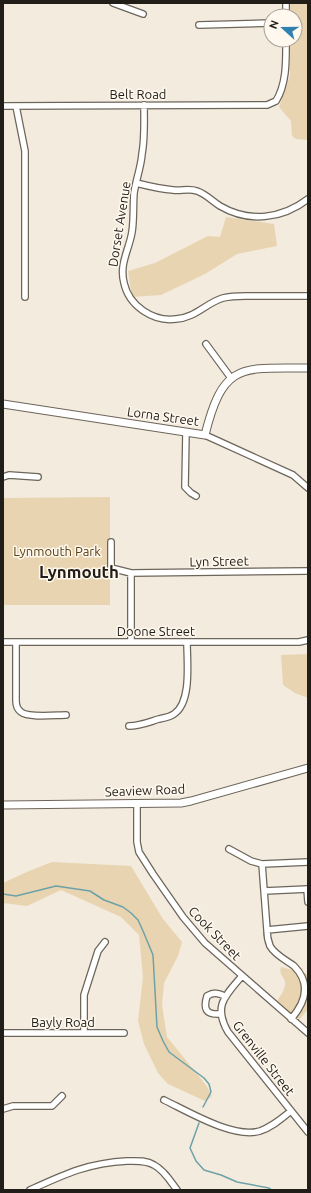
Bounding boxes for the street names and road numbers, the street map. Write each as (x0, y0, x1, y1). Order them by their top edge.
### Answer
street label: Belt Road (110, 87, 166, 101)
street label: Dorset Avenue (105, 180, 133, 268)
street label: Lorna Street (126, 404, 200, 428)
street label: Lyn Street (189, 553, 249, 569)
street label: Doone Street (117, 624, 195, 638)
street label: Seaview Road (105, 782, 185, 798)
street label: Cook Street (186, 903, 244, 963)
street label: Bayly Road (31, 1015, 95, 1029)
street label: Grenville Street (231, 1018, 297, 1098)

